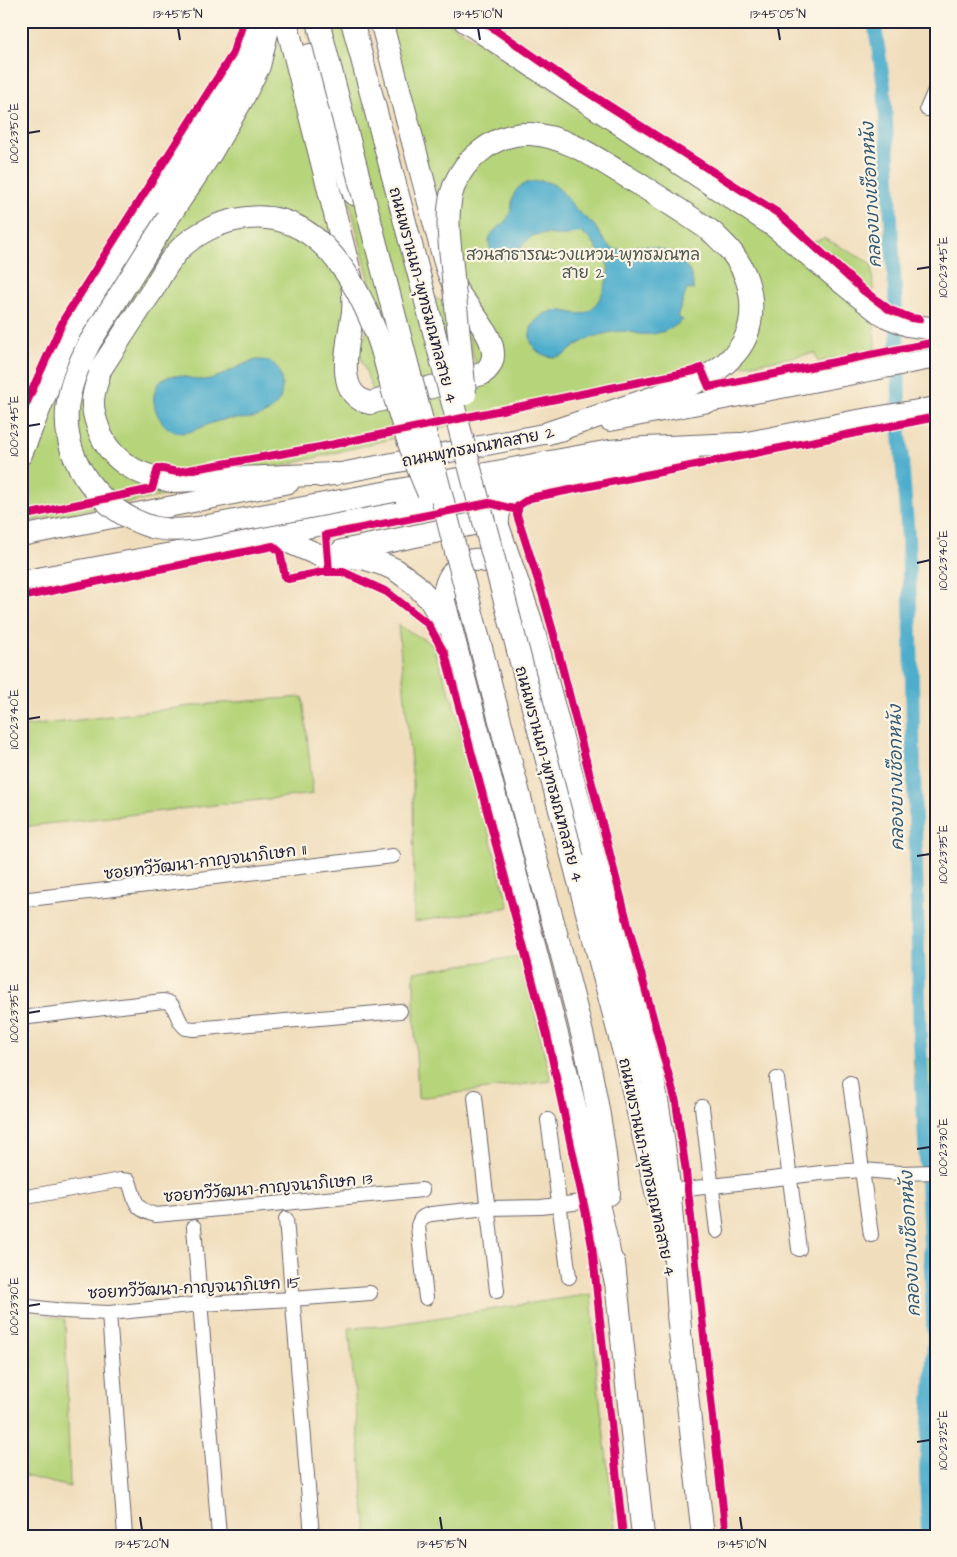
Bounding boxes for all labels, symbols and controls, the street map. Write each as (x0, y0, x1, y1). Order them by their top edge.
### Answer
text: 13°45'15"N (153, 6, 203, 23)
text: 13°45'10"N (454, 6, 503, 23)
text: 13°45'05"N (750, 6, 806, 23)
text: 100°23'50"E (6, 103, 23, 163)
water label: คลองบางเชือกหนัง (855, 119, 888, 268)
street label: ถนนพรานนก-พุทธมณฑลสาย 4 (383, 185, 463, 406)
text: 100°23'45"E (935, 237, 952, 297)
park label: สวนสาธารณะวงแหวน-พุทธมณฑล สาย 2 (466, 244, 700, 284)
text: 100°23'45"E (6, 396, 23, 456)
street label: ถนนพุทธมณฑลสาย 2 (400, 421, 557, 474)
text: 100°23'40"E (935, 530, 952, 590)
street label: ถนนพรานนก-พุทธมณฑลสาย 4 (509, 664, 589, 885)
text: 100°23'40"E (6, 689, 23, 749)
water label: คลองบางเชือกหนัง (883, 703, 910, 851)
text: 100°23'35"E (935, 825, 952, 883)
street label: ซอยทวีวัฒนา-กาญจนาภิเษก 11 (103, 839, 308, 885)
text: 100°23'35"E (6, 984, 23, 1042)
street label: ถนนพรานนก-พุทธมณฑลสาย 4 (612, 1056, 681, 1279)
text: 100°23'30"E (935, 1118, 952, 1176)
street label: ซอยทวีวัฒนา-กาญจนาภิเษก 13 (163, 1168, 374, 1208)
water label: คลองบางเชือกหนัง (894, 1168, 927, 1317)
street label: ซอยทวีวัฒนา-กาญจนาภิเษก 15 (87, 1271, 302, 1305)
text: 100°23'30"E (6, 1277, 23, 1335)
text: 100°23'25"E (935, 1410, 952, 1470)
text: 13°45'20"N (115, 1536, 169, 1553)
text: 13°45'15"N (417, 1536, 467, 1553)
text: 13°45'10"N (718, 1536, 767, 1553)

